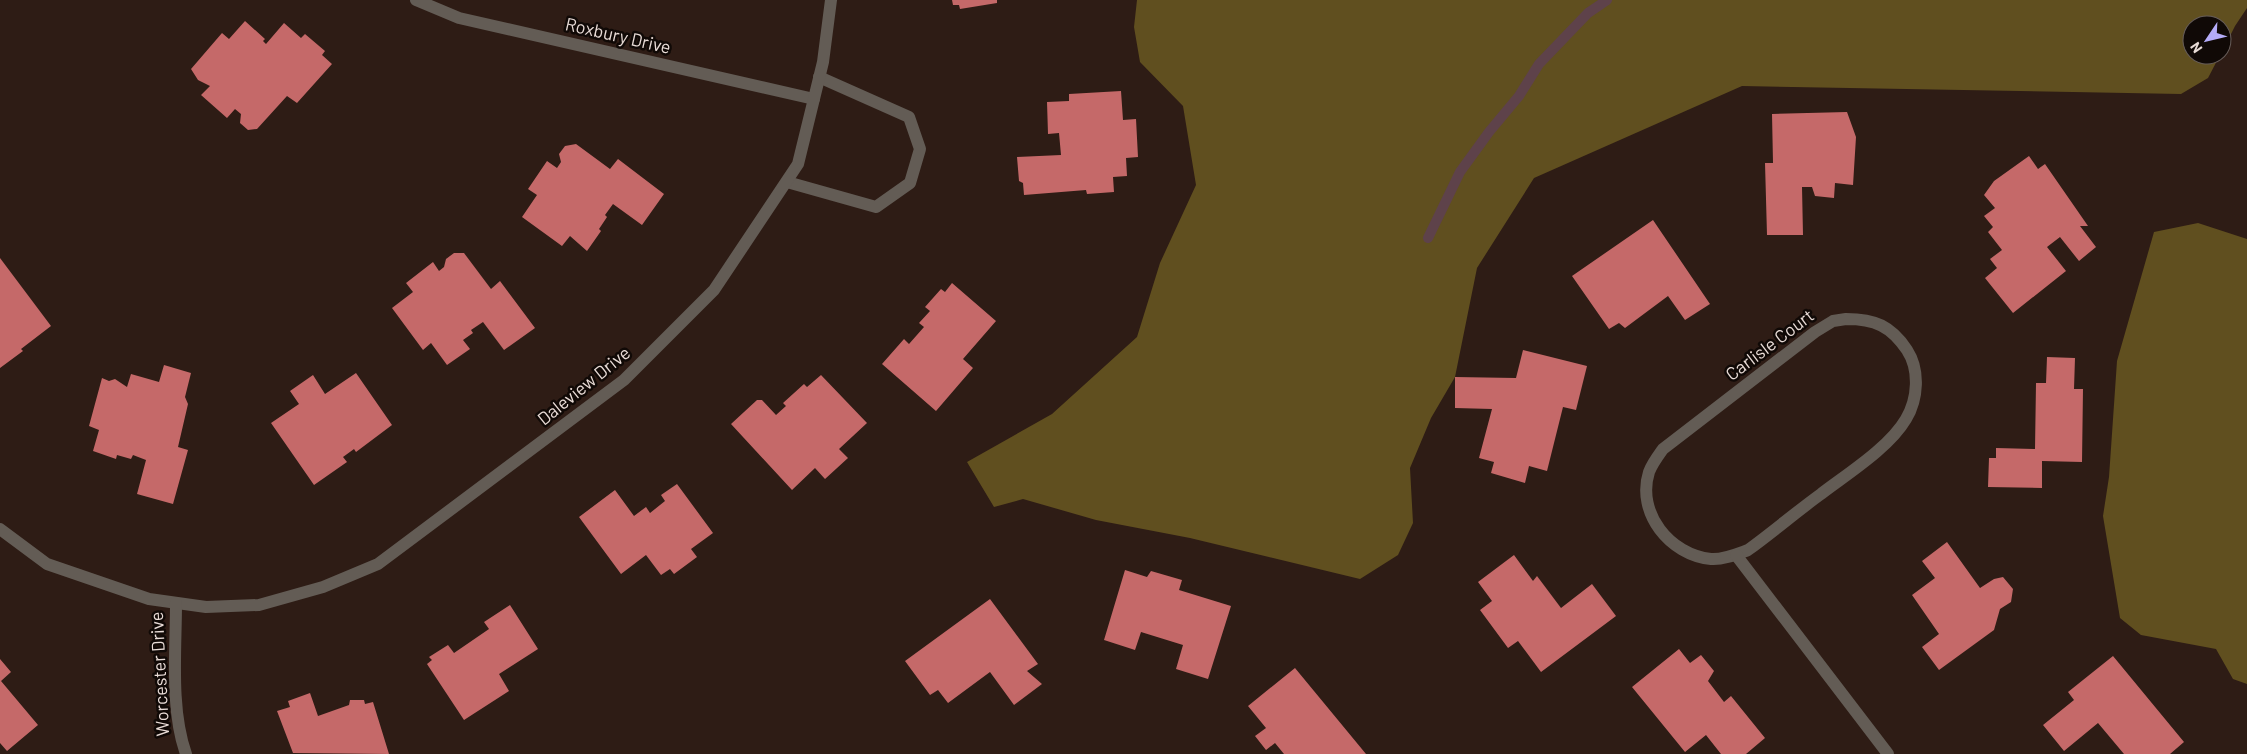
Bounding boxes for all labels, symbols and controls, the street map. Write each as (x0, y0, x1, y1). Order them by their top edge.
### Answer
street label: Roxbury Drive (563, 12, 673, 58)
north arrow (2182, 15, 2232, 65)
text: N (2186, 39, 2206, 56)
street label: Carlisle Court (1721, 304, 1818, 385)
street label: Daleview Drive (533, 341, 634, 429)
street label: Worcester Drive (145, 611, 173, 737)

